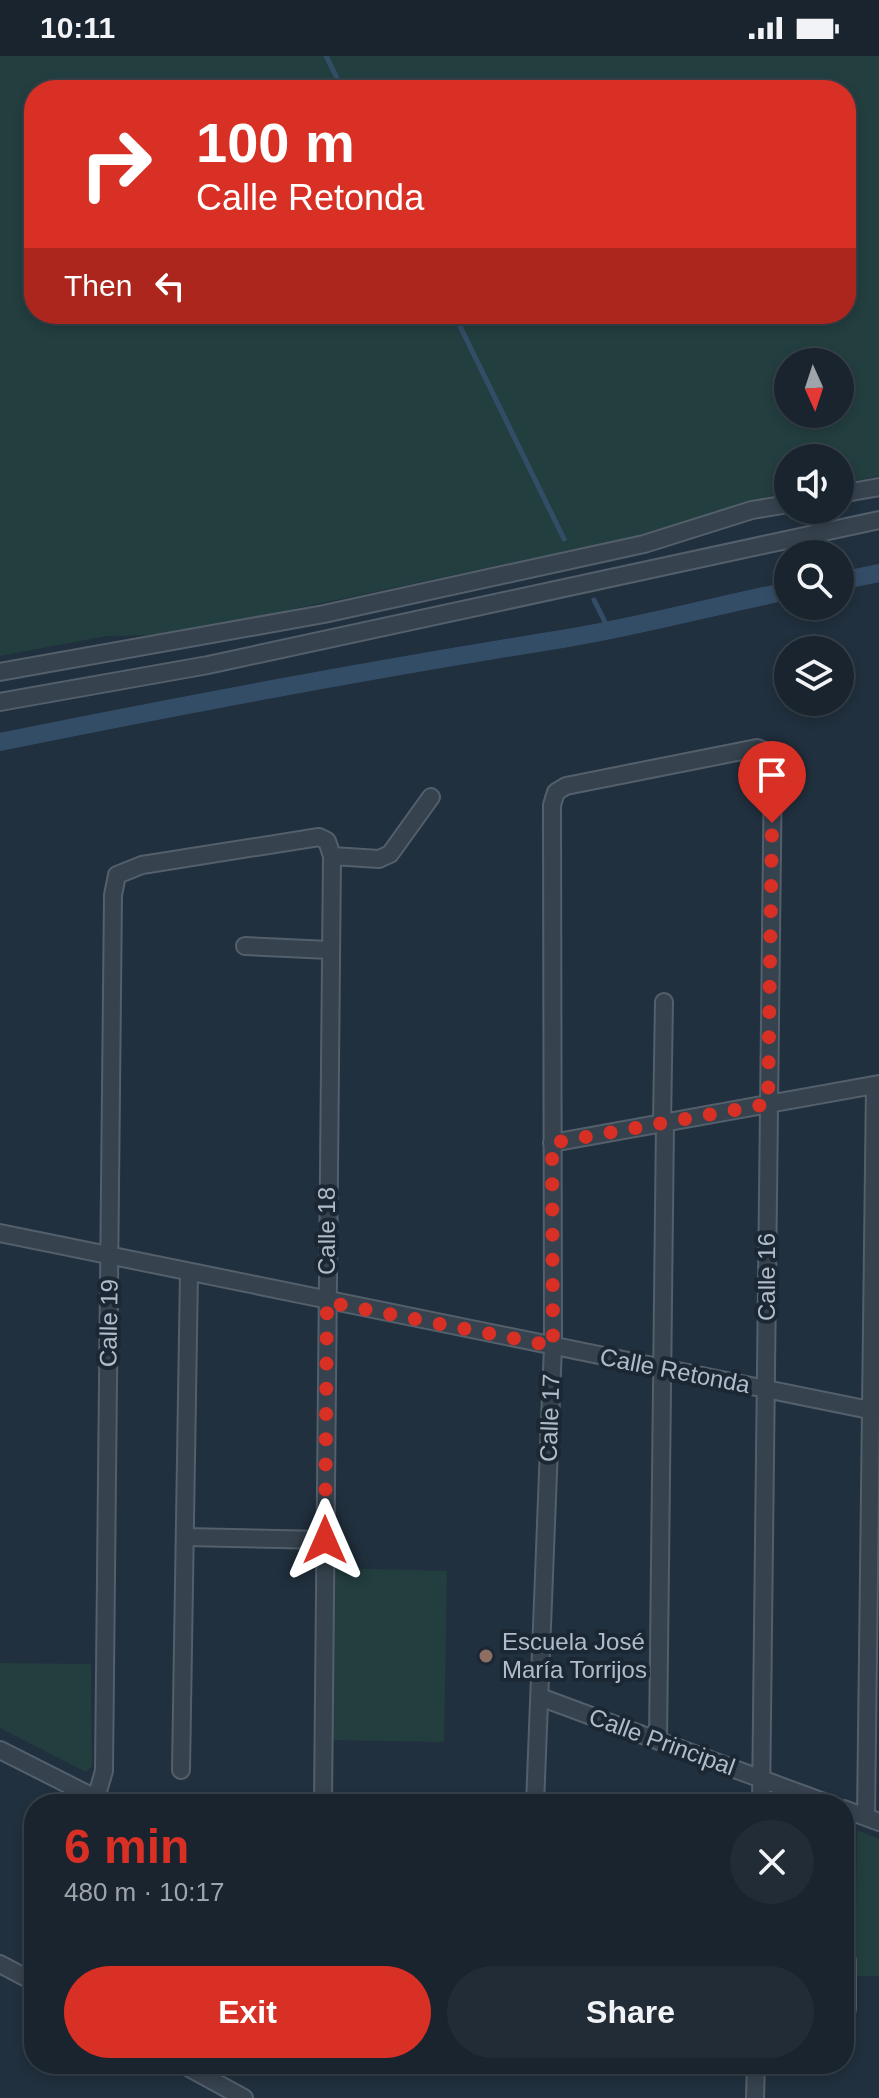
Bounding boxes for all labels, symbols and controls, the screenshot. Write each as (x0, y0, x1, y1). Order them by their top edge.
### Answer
text: 10:11 (40, 11, 115, 44)
text: 100 m (196, 111, 355, 174)
icon: right (64, 112, 168, 216)
text: Calle Retonda (196, 177, 424, 218)
icon: left (148, 264, 192, 308)
text: Then (64, 269, 132, 302)
north arrow (774, 348, 854, 428)
map controls (774, 348, 854, 716)
button: sound (774, 444, 854, 524)
button: search (774, 540, 854, 620)
button: layers (774, 636, 854, 716)
pin (738, 741, 806, 823)
icon: arrive (750, 753, 794, 797)
street label: Calle 18 (313, 1187, 340, 1275)
street label: Calle 16 (753, 1233, 780, 1321)
street label: Calle 19 (94, 1279, 123, 1367)
street label: Calle Retonda (598, 1343, 753, 1398)
street label: Calle 17 (534, 1374, 565, 1462)
position arrow (283, 1498, 367, 1582)
place label: Escuela José María Torrijos (502, 1628, 647, 1683)
marker: Escuela José María Torrijos (477, 1647, 495, 1665)
street label: Calle Principal (585, 1703, 739, 1780)
text: 6 min (64, 1820, 189, 1873)
button: close (730, 1820, 814, 1904)
text: 480 m · 10:17 (64, 1877, 224, 1907)
button: Exit (64, 1966, 431, 2058)
button: Share (447, 1966, 814, 2058)

